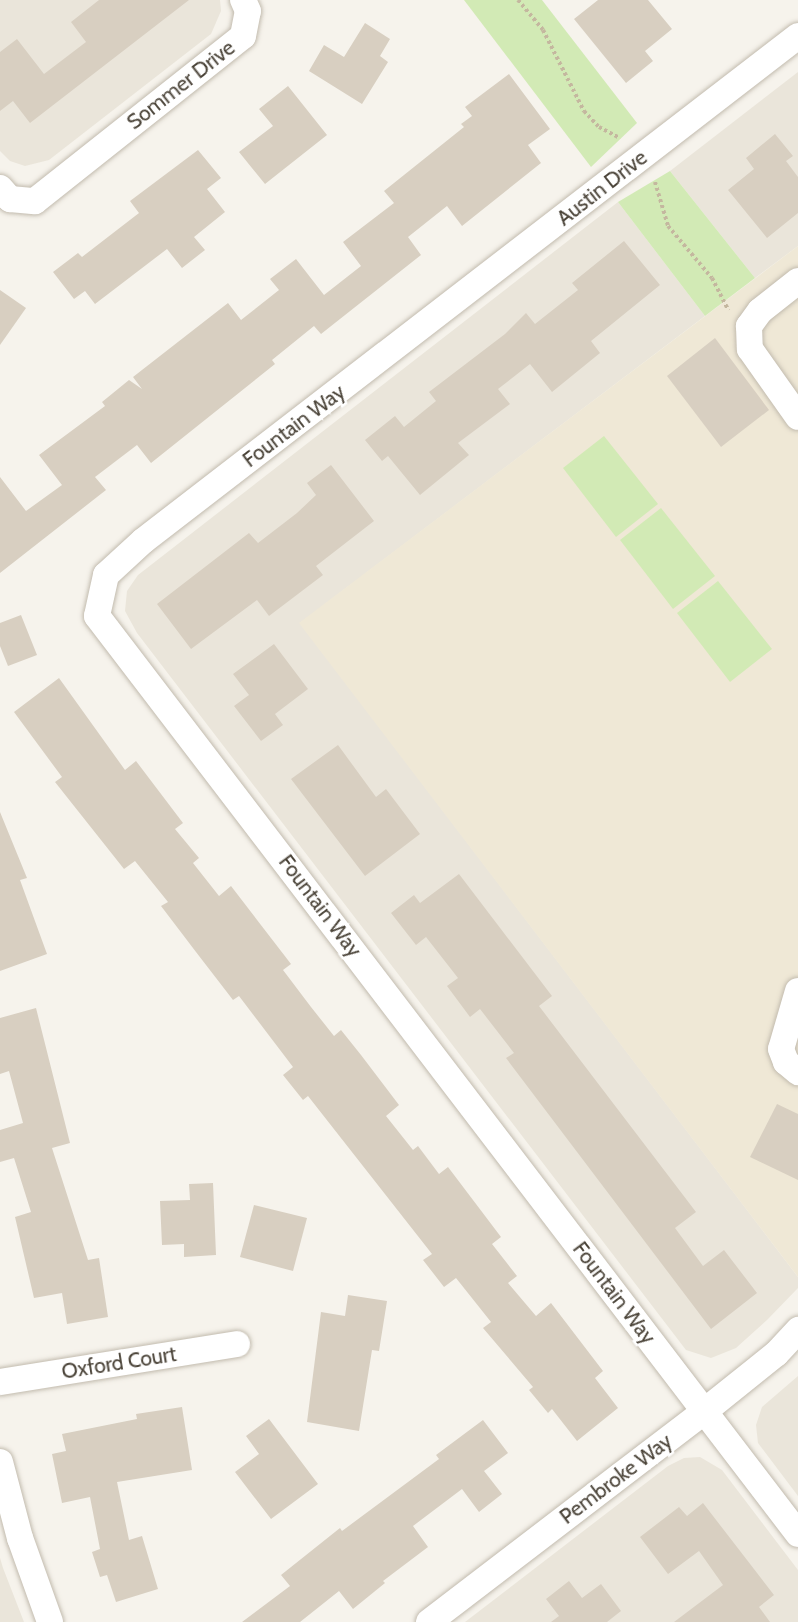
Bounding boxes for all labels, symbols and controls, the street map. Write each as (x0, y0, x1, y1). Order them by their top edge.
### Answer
street label: Sommer Drive (122, 35, 240, 135)
street label: Austin Drive (552, 145, 652, 231)
street label: Fountain Way (238, 379, 350, 473)
street label: Fountain Way (273, 850, 367, 962)
street label: Fountain Way (567, 1237, 661, 1349)
street label: Oxford Court (60, 1341, 178, 1385)
street label: Pembroke Way (555, 1429, 677, 1529)

